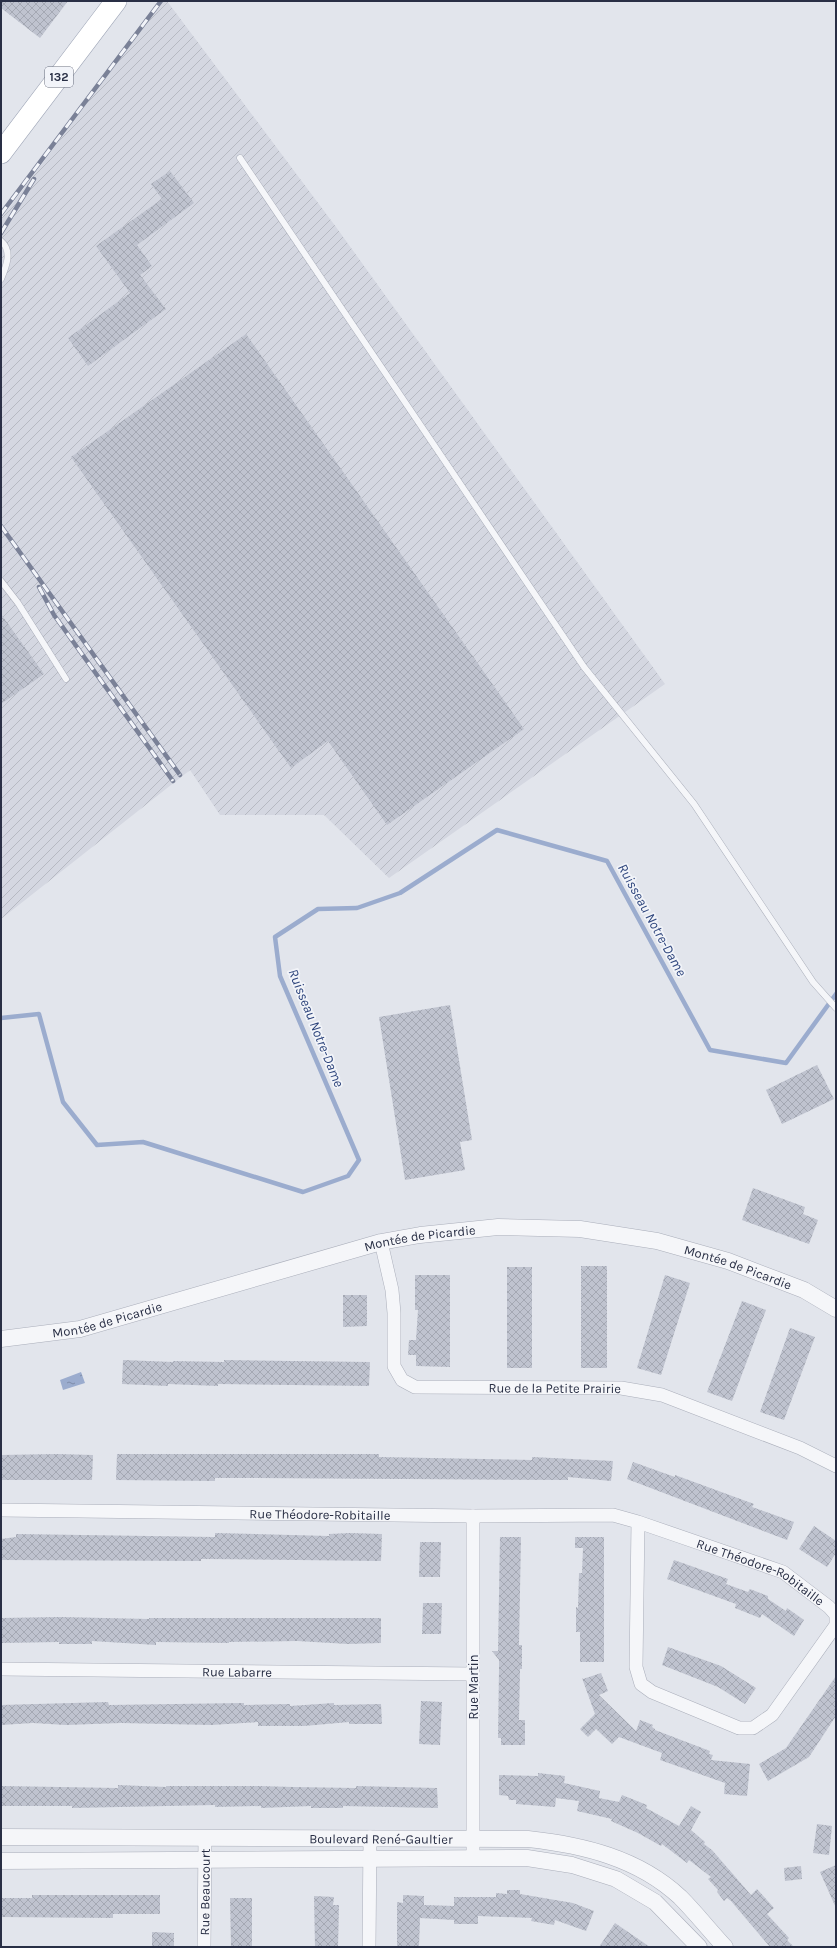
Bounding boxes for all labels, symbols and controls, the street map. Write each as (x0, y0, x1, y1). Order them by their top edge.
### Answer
road number: 132 (45, 67, 73, 87)
water label: Ruisseau Notre-Dame (614, 861, 690, 980)
water label: Ruisseau Notre-Dame (285, 966, 348, 1090)
street label: Montée de Picardie (362, 1222, 477, 1254)
street label: Montée de Picardie (683, 1242, 794, 1292)
street label: Montée de Picardie (51, 1298, 164, 1340)
street label: Rue de la Petite Prairie (488, 1380, 621, 1396)
street label: Rue Théodore-Robitaille (249, 1506, 391, 1522)
street label: Rue Théodore-Robitaille (695, 1535, 828, 1609)
street label: Rue Martin (466, 1654, 481, 1720)
street label: Rue Labarre (202, 1664, 272, 1679)
street label: Boulevard René-Gaultier (309, 1831, 453, 1846)
street label: Rue Beaucourt (197, 1848, 212, 1935)

